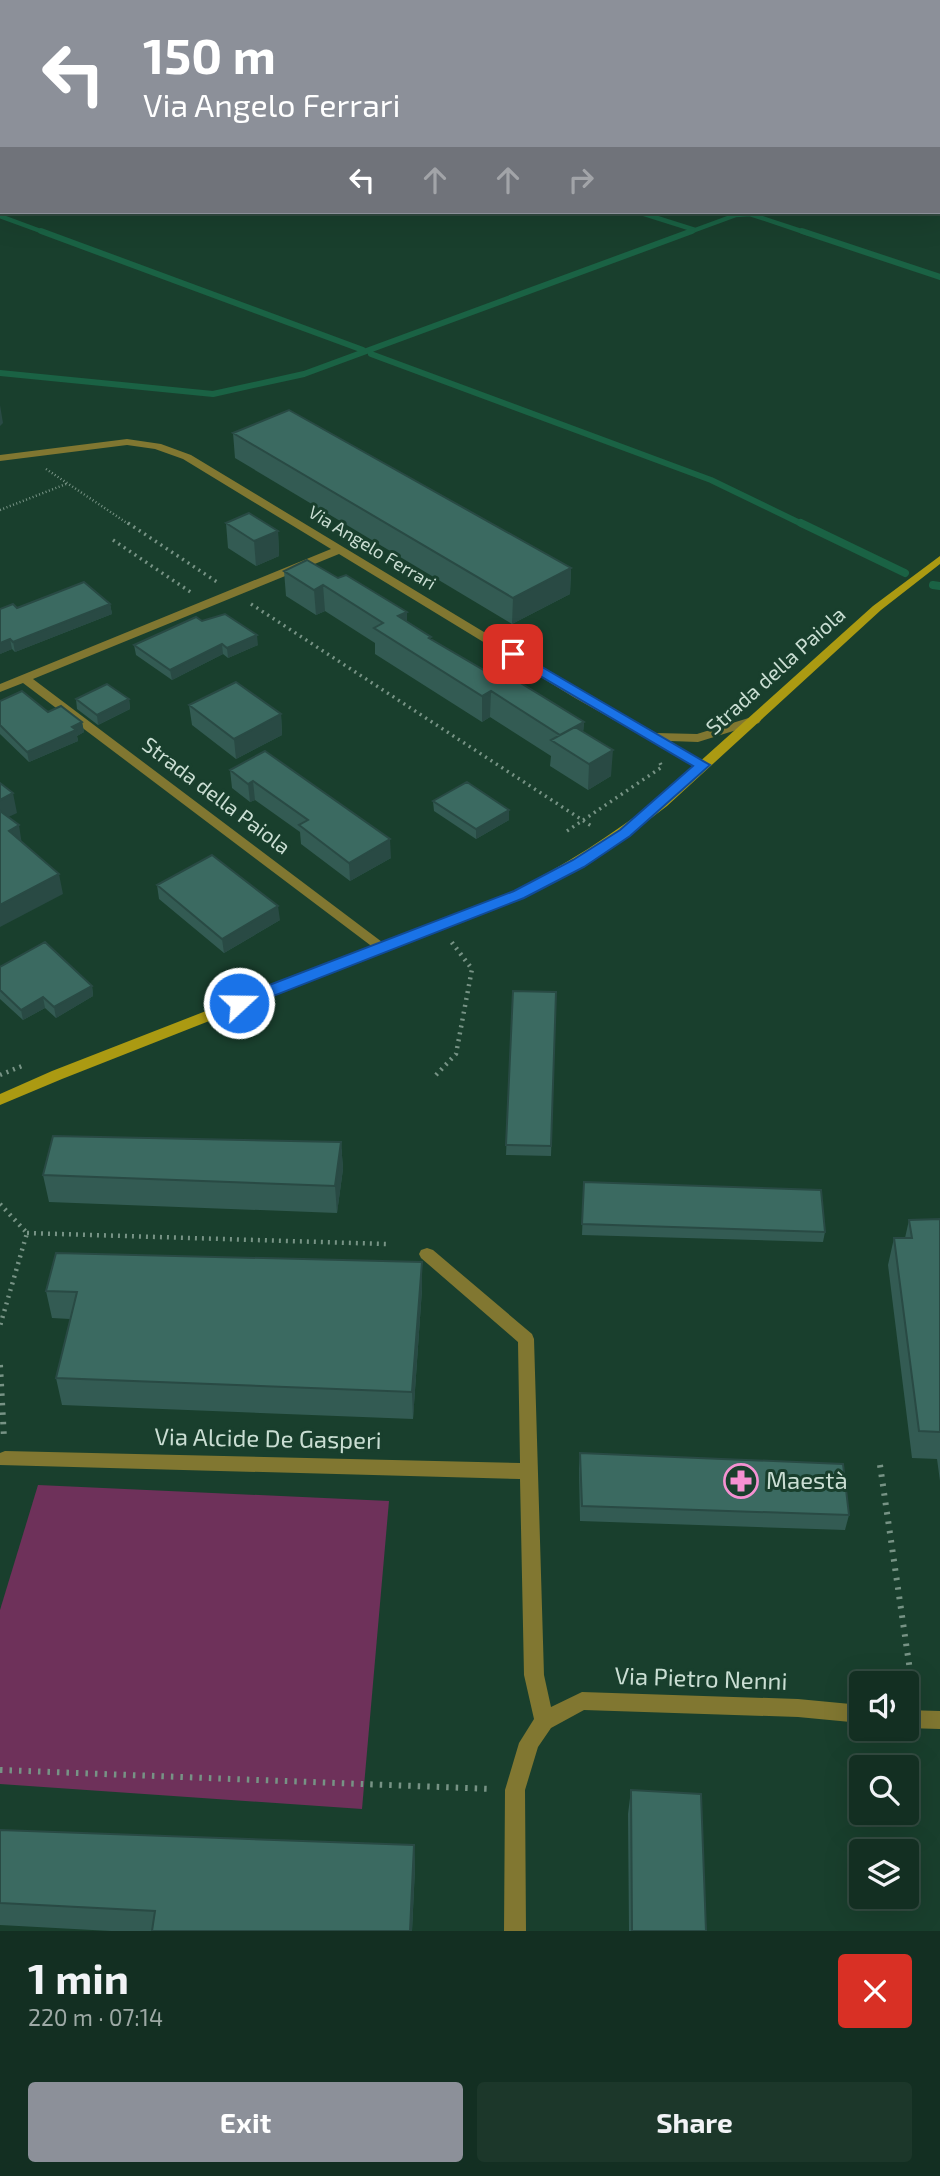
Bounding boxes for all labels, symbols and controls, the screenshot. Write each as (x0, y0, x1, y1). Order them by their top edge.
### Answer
text: 150 m (143, 25, 276, 84)
icon: left (28, 28, 119, 119)
text: Via Angelo Ferrari (143, 85, 401, 123)
icon: left (343, 161, 381, 199)
icon: ahead (416, 161, 454, 199)
icon: ahead (489, 161, 527, 199)
icon: right (562, 161, 600, 199)
street label: Via Angelo Ferrari (305, 500, 440, 594)
street label: Strada della Paiola (700, 601, 850, 739)
pin (483, 624, 543, 684)
icon: arrive (494, 635, 532, 673)
street label: Strada della Paiola (138, 731, 296, 859)
position arrow (202, 966, 276, 1040)
street label: Via Alcide De Gasperi (154, 1421, 382, 1454)
pharmacy icon: Maestà (722, 1462, 760, 1500)
place label: Maestà (766, 1465, 848, 1494)
street label: Via Pietro Nenni (614, 1660, 788, 1695)
map controls (849, 1671, 919, 1909)
button: sound (849, 1671, 919, 1741)
button: search (849, 1755, 919, 1825)
button: layers (849, 1839, 919, 1909)
text: 1 min (28, 1952, 129, 2002)
button: close (838, 1954, 912, 2028)
text: 220 m · 07:14 (28, 2003, 163, 2031)
button: Exit (28, 2082, 463, 2162)
button: Share (477, 2082, 912, 2162)

